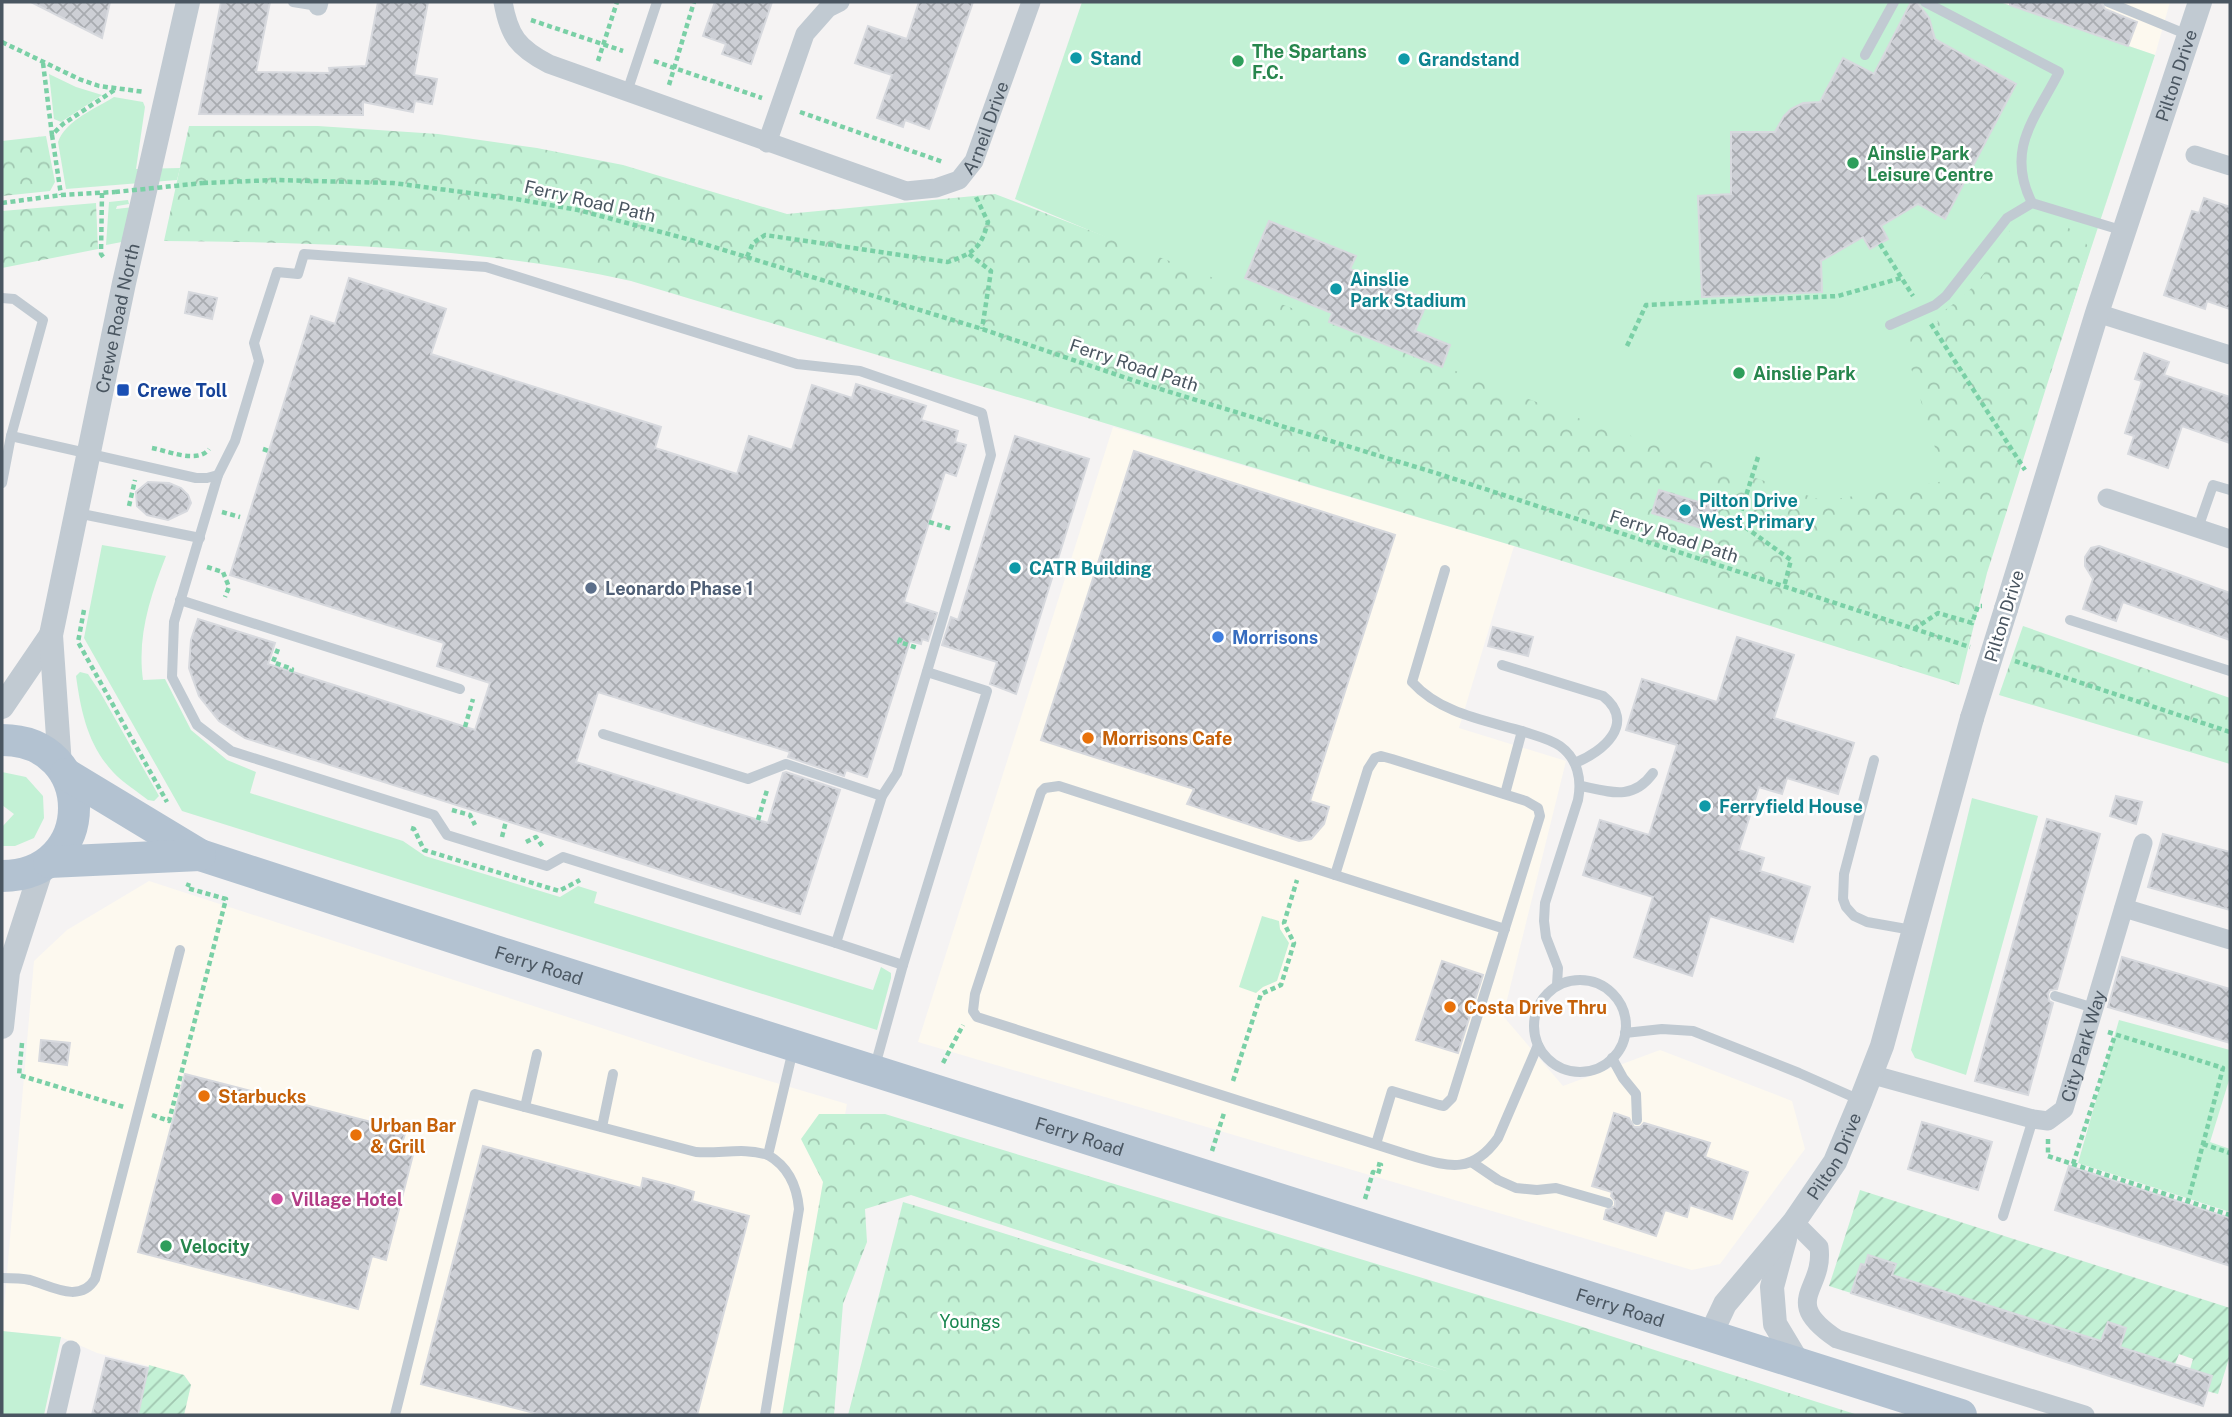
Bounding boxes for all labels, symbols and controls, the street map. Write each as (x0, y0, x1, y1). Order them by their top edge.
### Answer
street label: Pilton Drive (2151, 27, 2201, 124)
place label: The Spartans F.C. (1252, 41, 1367, 83)
place label: Stand (1090, 48, 1142, 69)
place label: Grandstand (1418, 49, 1519, 70)
marker: Stand (1068, 50, 1084, 66)
marker: Grandstand (1396, 51, 1412, 67)
marker: The Spartans F.C. (1230, 53, 1246, 69)
street label: Arneil Drive (957, 78, 1012, 178)
place label: Ainslie Park Leisure Centre (1867, 143, 1993, 185)
marker: Ainslie Park Leisure Centre (1845, 155, 1861, 171)
street label: Ferry Road Path (522, 176, 658, 226)
street label: Crewe Road North (91, 241, 143, 395)
place label: Ainslie Park Stadium (1350, 269, 1466, 311)
marker: Ainslie Park Stadium (1328, 281, 1344, 297)
street label: Ferry Road Path (1067, 334, 1201, 396)
place label: Ainslie Park (1753, 363, 1856, 384)
marker: Ainslie Park (1731, 365, 1747, 381)
place label: Crewe Toll (137, 380, 227, 401)
marker: Crewe Toll (115, 382, 131, 398)
place label: Pilton Drive West Primary (1699, 490, 1815, 532)
marker: Pilton Drive West Primary (1677, 502, 1693, 518)
street label: Ferry Road Path (1607, 505, 1741, 567)
place label: CATR Building (1029, 558, 1152, 579)
marker: CATR Building (1007, 560, 1023, 576)
street label: Pilton Drive (1980, 567, 2028, 665)
place label: Leonardo Phase 1 (605, 578, 754, 599)
marker: Leonardo Phase 1 (583, 580, 599, 596)
place label: Morrisons (1232, 627, 1318, 648)
marker: Morrisons (1210, 629, 1226, 645)
place label: Morrisons Cafe (1102, 728, 1232, 749)
marker: Morrisons Cafe (1080, 730, 1096, 746)
place label: Ferryfield House (1719, 796, 1863, 817)
marker: Ferryfield House (1697, 798, 1713, 814)
street label: Ferry Road (492, 941, 586, 989)
street label: City Park Way (2056, 987, 2109, 1105)
place label: Costa Drive Thru (1464, 997, 1607, 1018)
marker: Costa Drive Thru (1442, 999, 1458, 1015)
place label: Starbucks (218, 1086, 306, 1107)
marker: Starbucks (196, 1088, 212, 1104)
street label: Pilton Drive (1802, 1109, 1865, 1203)
street label: Ferry Road (1033, 1112, 1126, 1160)
place label: Urban Bar & Grill (370, 1115, 457, 1157)
marker: Urban Bar & Grill (348, 1127, 364, 1143)
place label: Village Hotel (291, 1189, 403, 1210)
marker: Village Hotel (269, 1191, 285, 1207)
place label: Velocity (180, 1236, 250, 1257)
marker: Velocity (158, 1238, 174, 1254)
street label: Ferry Road (1573, 1283, 1667, 1331)
park label: Youngs (940, 1311, 1000, 1332)

